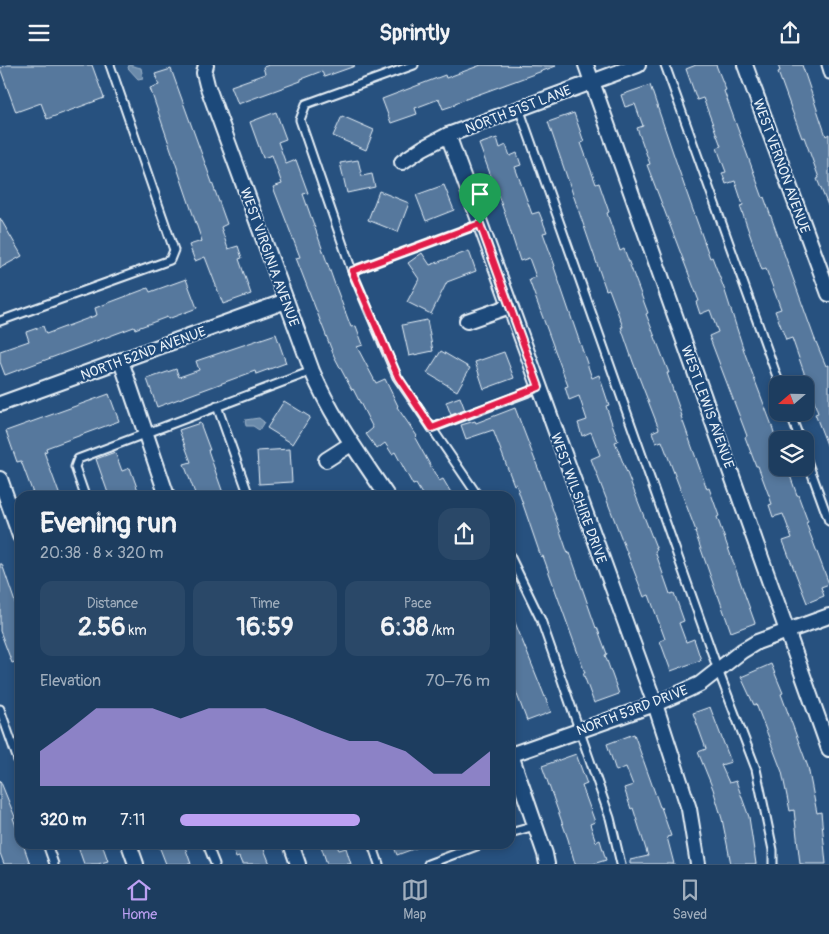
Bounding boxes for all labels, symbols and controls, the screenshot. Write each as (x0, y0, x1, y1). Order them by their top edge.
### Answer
icon: menu (25, 19, 53, 47)
text: Sprintly (379, 19, 450, 47)
icon: share (776, 19, 804, 47)
street label: NORTH 51ST LANE (463, 81, 573, 137)
street label: WEST VERNON AVENUE (749, 97, 814, 236)
pin (459, 173, 501, 224)
icon: arrive (466, 180, 494, 208)
street label: WEST VIRGINIA AVENUE (236, 185, 303, 329)
street label: NORTH 52ND AVENUE (78, 323, 208, 384)
street label: WEST LEWIS AVENUE (677, 343, 738, 471)
north arrow (769, 376, 814, 421)
map controls (769, 376, 814, 476)
street label: WEST WILSHIRE DRIVE (547, 430, 610, 566)
button: layers (769, 431, 814, 476)
text: Evening run (40, 506, 177, 541)
button: share (438, 508, 490, 560)
text: 20:38 · 8 × 320 m (40, 543, 164, 563)
text: Distance (87, 595, 138, 612)
text: Time (250, 595, 280, 612)
text: Pace (404, 595, 432, 612)
text: 2.56 (78, 612, 125, 643)
text: 16:59 (236, 612, 294, 643)
text: 6:38 (381, 612, 428, 643)
text: km (125, 622, 147, 639)
text: /km (428, 622, 455, 639)
text: Elevation (40, 671, 101, 691)
text: 70–76 m (426, 671, 490, 691)
street label: NORTH 53RD DRIVE (574, 681, 690, 740)
text: 320 m (40, 810, 86, 830)
text: 7:11 (120, 810, 145, 830)
tab: Home (122, 876, 157, 923)
tab: Map (401, 876, 429, 923)
tab: Saved (672, 876, 707, 923)

